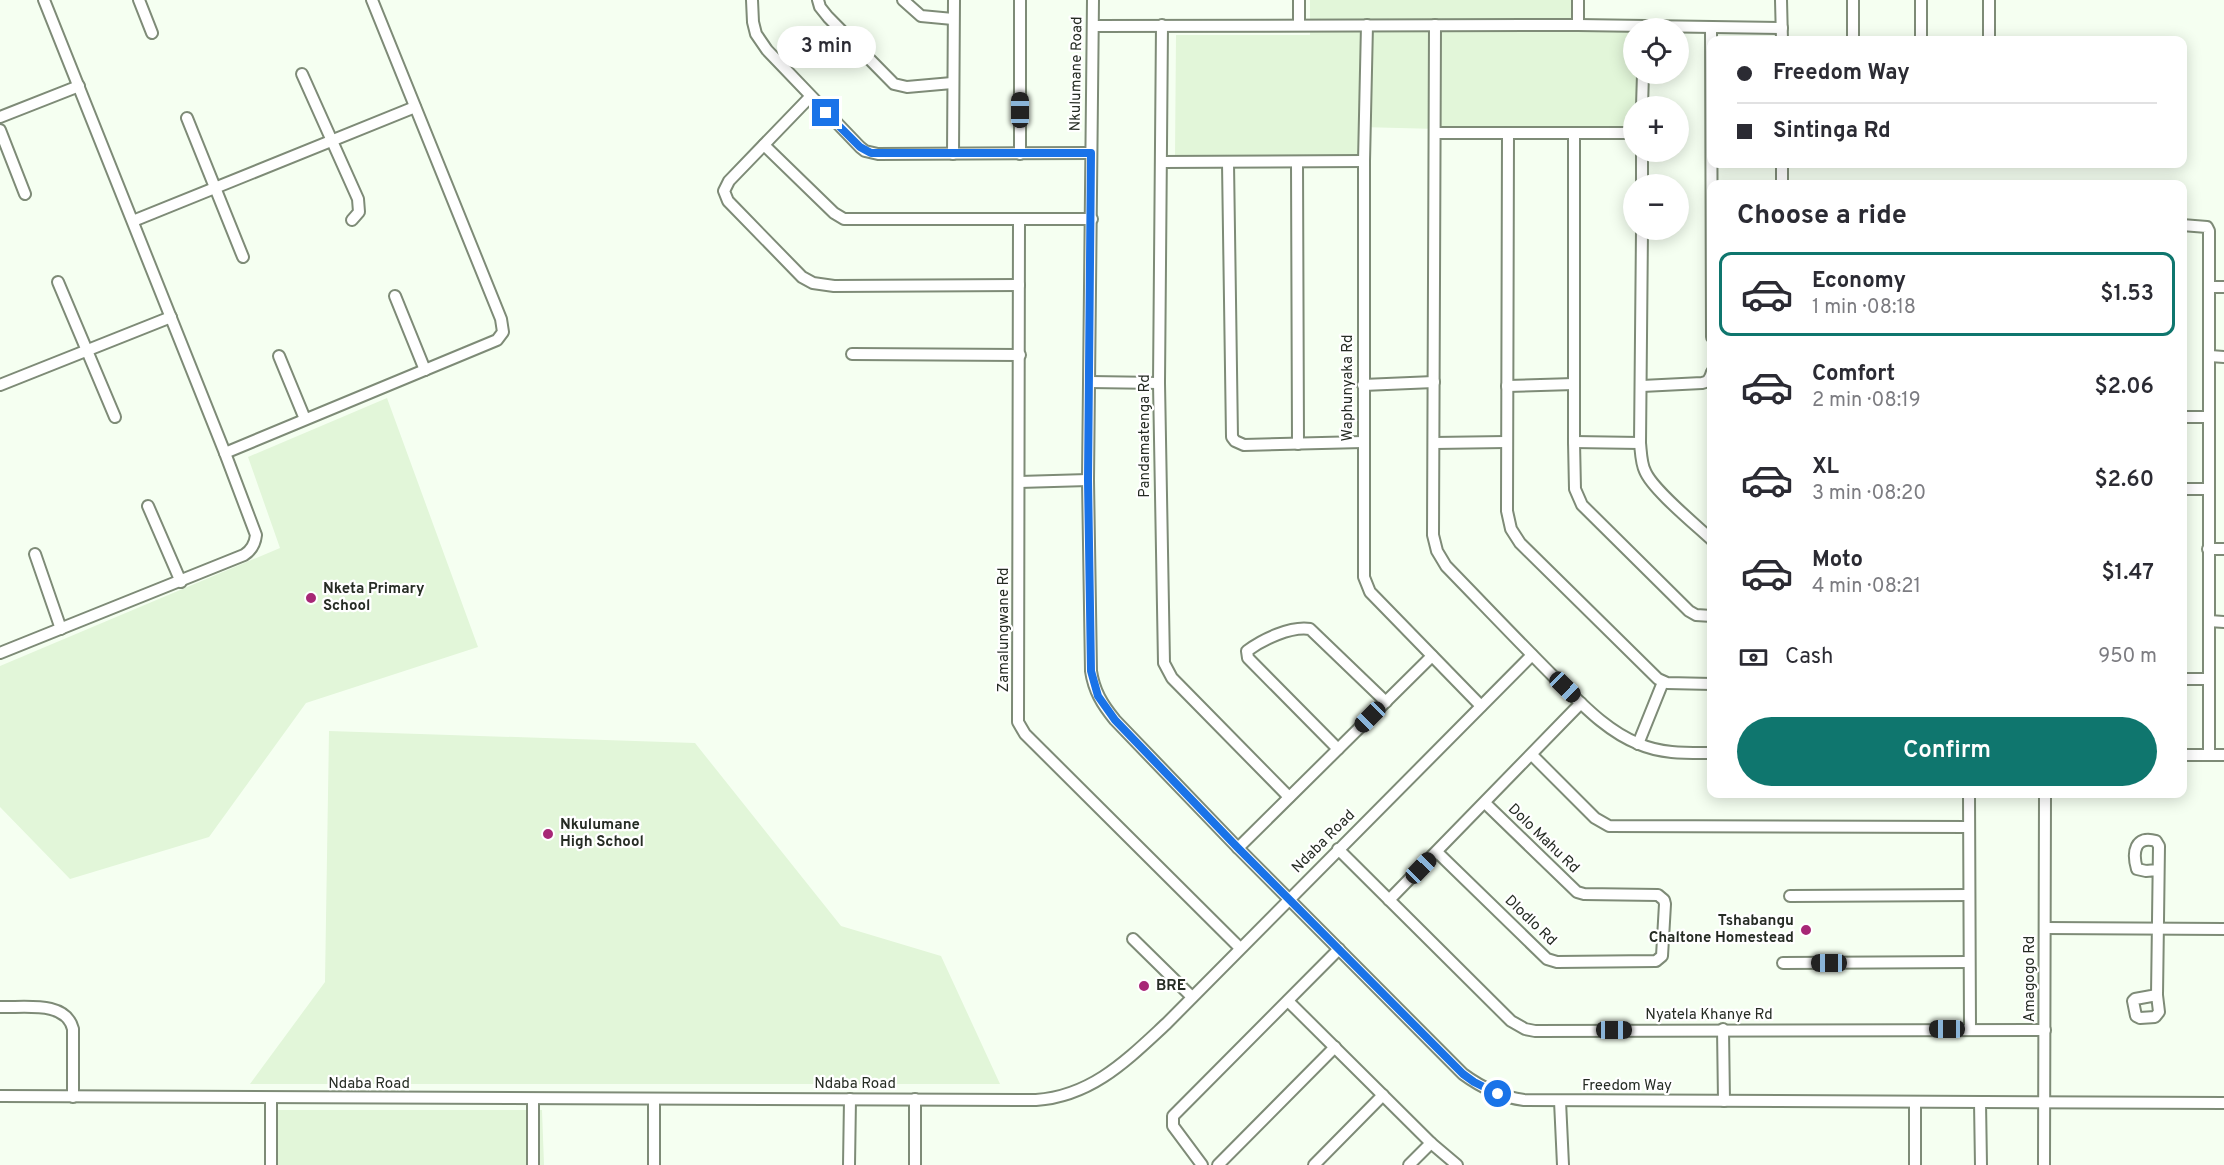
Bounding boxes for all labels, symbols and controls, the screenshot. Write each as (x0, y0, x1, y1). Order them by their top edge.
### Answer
street label: Nkulumane Road (1066, 16, 1088, 132)
map controls (1623, 18, 1689, 240)
button: locate (1623, 18, 1689, 84)
callout: 3 min (776, 26, 876, 68)
text: 3 min (801, 34, 852, 60)
text: Freedom Way (1773, 60, 1910, 87)
car (1011, 92, 1029, 128)
button: + (1623, 96, 1689, 162)
route end (812, 99, 839, 126)
text: Sintinga Rd (1773, 118, 1891, 145)
button: − (1623, 174, 1689, 240)
text: Choose a ride (1737, 199, 1907, 233)
icon: car (1740, 267, 1794, 321)
text: Economy (1812, 268, 1906, 295)
text: $1.53 (2100, 281, 2154, 308)
text: 1 min · 08:18 (1812, 295, 1916, 321)
street label: Waphunyaka Rd (1339, 335, 1358, 441)
icon: car (1740, 360, 1794, 414)
text: Comfort (1812, 361, 1895, 388)
street label: Pandamatenga Rd (1136, 374, 1155, 498)
text: $2.06 (2094, 374, 2154, 401)
text: 2 min · 08:19 (1812, 388, 1921, 414)
icon: car (1740, 453, 1794, 507)
text: XL (1812, 454, 1839, 481)
text: $2.60 (2094, 467, 2154, 494)
text: 3 min · 08:20 (1812, 481, 1926, 507)
icon: car (1740, 546, 1794, 600)
text: Moto (1812, 547, 1863, 574)
text: $1.47 (2101, 560, 2154, 587)
street label: Zamalungwane Rd (995, 567, 1014, 693)
text: 4 min · 08:21 (1812, 574, 1921, 600)
place label: Nketa Primary School (323, 580, 425, 616)
marker: Nketa Primary School (304, 591, 318, 605)
icon: cash (1737, 641, 1770, 674)
text: Cash (1785, 644, 1834, 671)
text: 950 m (2098, 644, 2157, 670)
car (1546, 668, 1584, 706)
car (1351, 698, 1389, 736)
button: Confirm (1737, 717, 2157, 786)
street label: Dolo Mahu Rd (1503, 800, 1583, 878)
street label: Ndaba Road (1288, 806, 1360, 878)
place label: Nkulumane High School (560, 816, 644, 852)
marker: Nkulumane High School (541, 827, 555, 841)
car (1402, 849, 1440, 887)
street label: Dlodlo Rd (1500, 892, 1560, 950)
place label: Tshabangu Chaltone Homestead (1649, 912, 1794, 948)
marker: Tshabangu Chaltone Homestead (1799, 923, 1813, 937)
street label: Amagogo Rd (2021, 936, 2040, 1022)
car (1811, 954, 1847, 972)
place label: BRE (1156, 977, 1186, 996)
marker: BRE (1137, 979, 1151, 993)
street label: Nyatela Khanye Rd (1645, 1006, 1773, 1025)
car (1929, 1020, 1965, 1038)
car (1596, 1021, 1632, 1039)
street label: Ndaba Road (328, 1075, 410, 1094)
street label: Ndaba Road (814, 1075, 896, 1094)
street label: Freedom Way (1582, 1077, 1672, 1096)
route start (1484, 1080, 1511, 1107)

